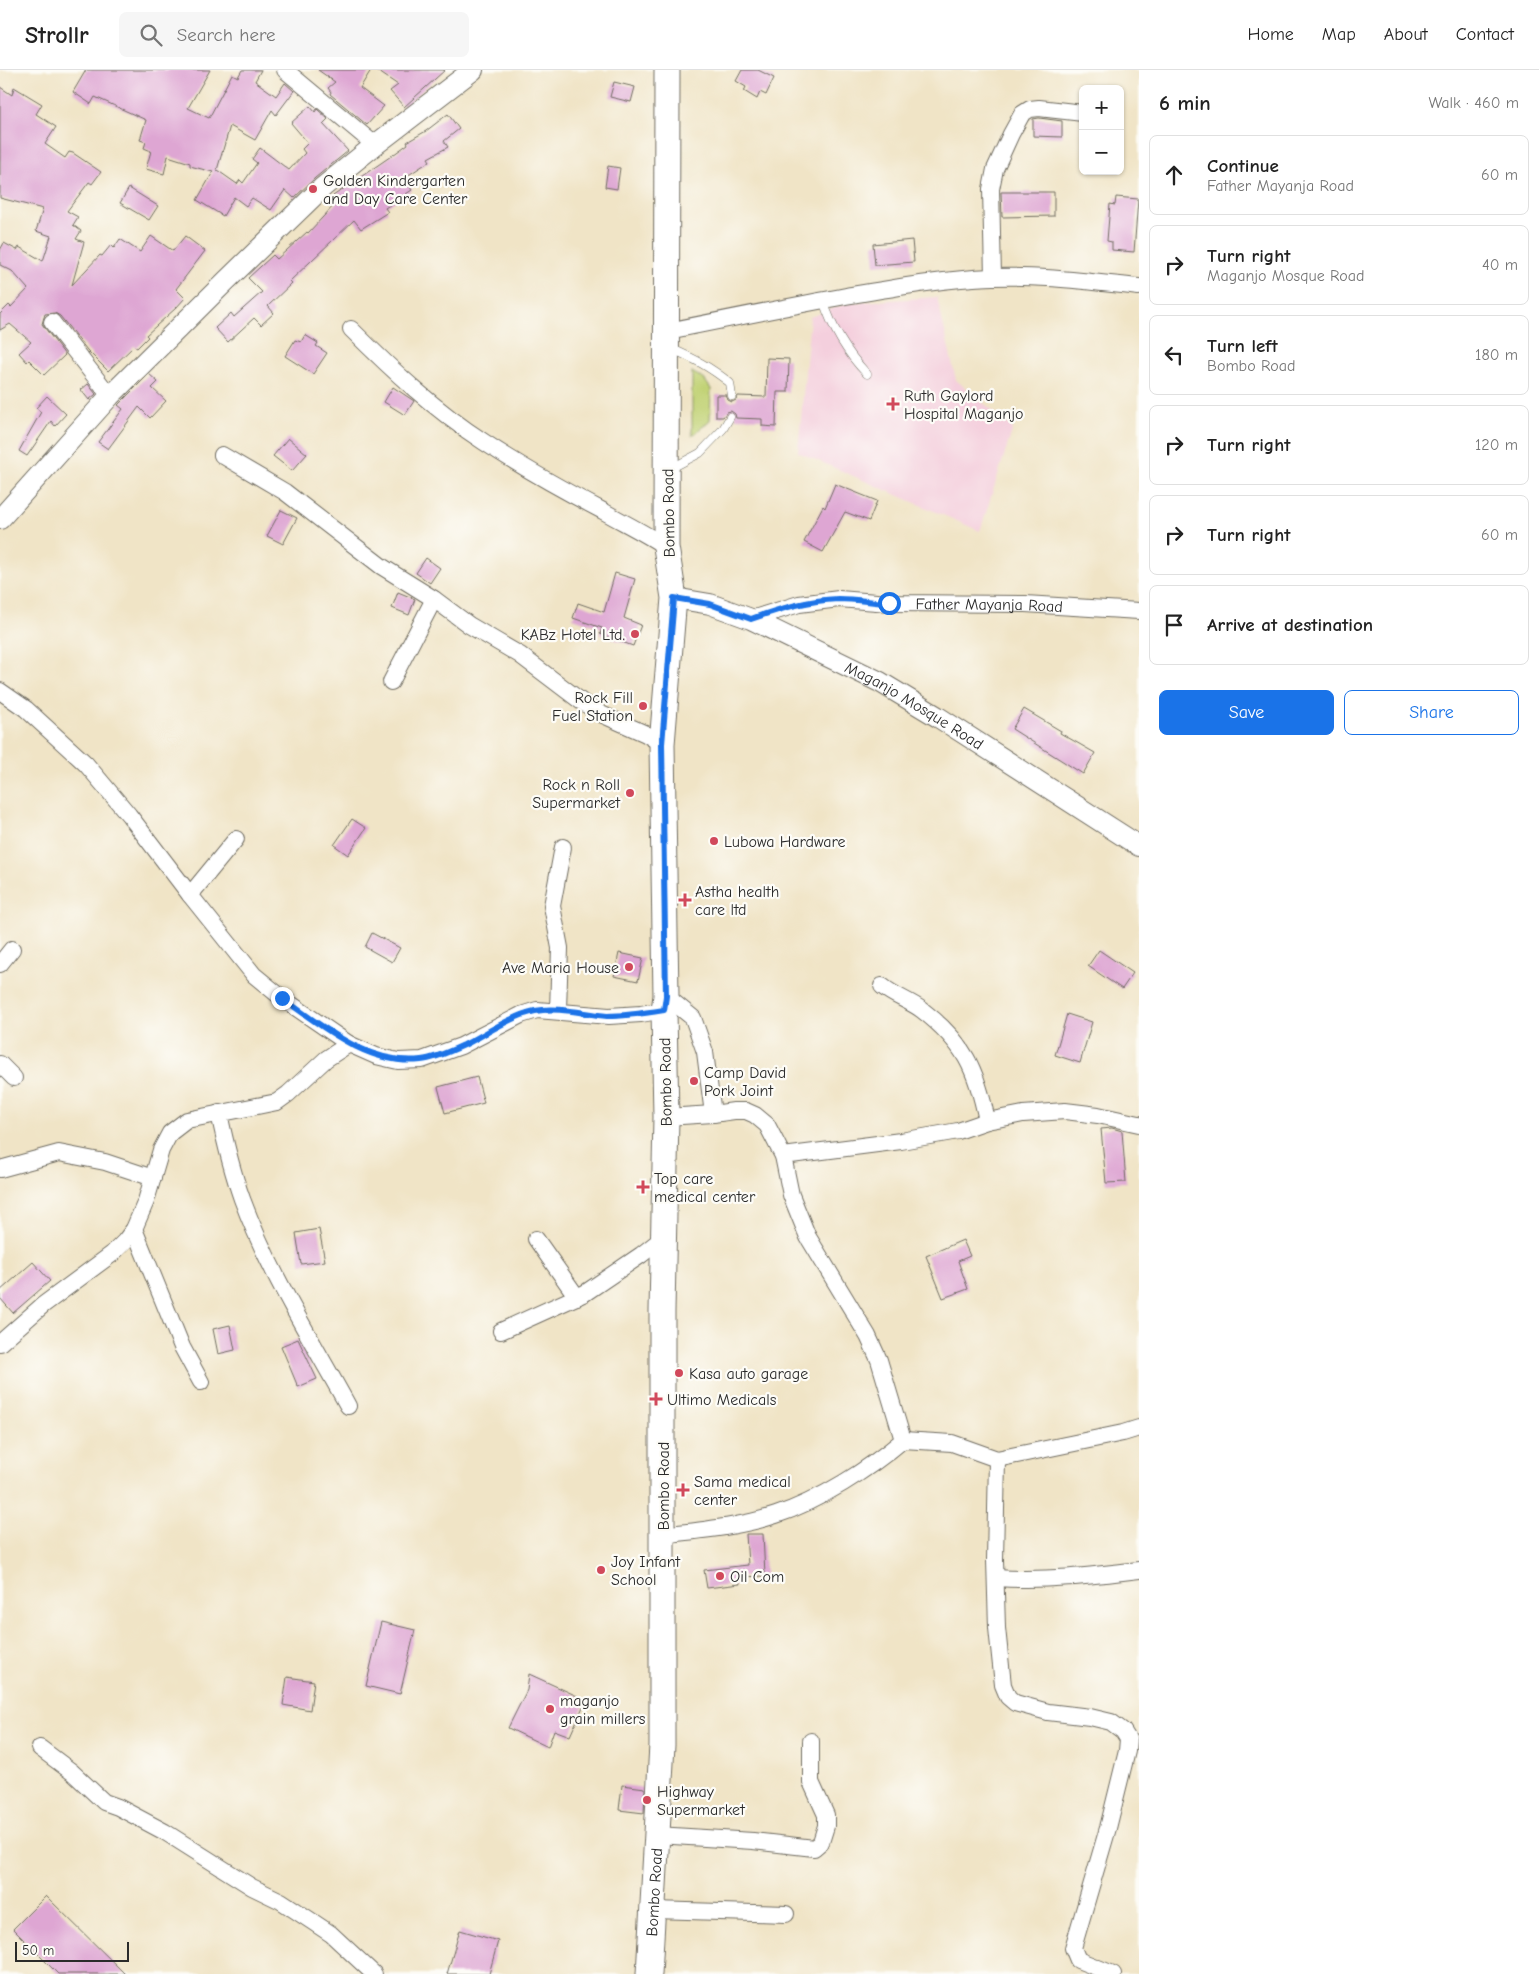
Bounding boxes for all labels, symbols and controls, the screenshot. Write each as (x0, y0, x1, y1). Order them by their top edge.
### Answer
search box (119, 12, 469, 57)
text: Strollr (25, 21, 89, 49)
icon: search (137, 21, 165, 49)
text: Search here (177, 24, 276, 46)
text: Home (1247, 24, 1294, 45)
text: Map (1322, 24, 1356, 45)
text: About (1384, 24, 1428, 45)
text: Contact (1456, 24, 1514, 45)
map controls (1079, 85, 1124, 175)
button: + (1079, 85, 1124, 130)
text: 6 min (1159, 91, 1211, 115)
text: Walk · 460 m (1428, 94, 1519, 112)
button: − (1079, 130, 1124, 175)
text: Continue (1207, 155, 1279, 177)
icon: ahead (1160, 161, 1188, 189)
text: 60 m (1481, 166, 1518, 184)
place label: Golden Kindergarten and Day Care Center (323, 172, 468, 208)
text: Father Mayanja Road (1207, 177, 1354, 195)
marker: Golden Kindergarten and Day Care Center (307, 183, 319, 195)
text: Turn right (1207, 245, 1291, 267)
icon: right (1160, 251, 1188, 279)
text: 40 m (1482, 256, 1518, 274)
text: Maganjo Mosque Road (1207, 267, 1365, 285)
text: Turn left (1207, 335, 1278, 357)
icon: left (1160, 341, 1188, 369)
text: 180 m (1475, 346, 1518, 364)
text: Bombo Road (1207, 357, 1296, 375)
place label: Ruth Gaylord Hospital Maganjo (904, 387, 1023, 423)
marker: Ruth Gaylord Hospital Maganjo (886, 397, 900, 411)
icon: right (1160, 431, 1188, 459)
text: Turn right (1207, 434, 1291, 456)
text: 120 m (1475, 436, 1518, 454)
street label: Bombo Road (659, 469, 679, 557)
icon: right (1160, 521, 1188, 549)
text: Turn right (1207, 524, 1291, 546)
text: 60 m (1481, 526, 1518, 544)
route start (878, 592, 901, 615)
street label: Father Mayanja Road (916, 595, 1063, 616)
icon: arrive (1160, 611, 1188, 639)
text: Arrive at destination (1207, 614, 1373, 636)
place label: KABz Hotel Ltd. (521, 626, 625, 644)
marker: KABz Hotel Ltd. (629, 628, 641, 640)
street label: Maganjo Mosque Road (842, 658, 986, 754)
place label: Rock Fill Fuel Station (552, 689, 633, 725)
button: Save (1159, 690, 1334, 735)
button: Share (1344, 690, 1519, 735)
marker: Rock Fill Fuel Station (637, 700, 649, 712)
place label: Rock n Roll Supermarket (532, 776, 620, 812)
marker: Rock n Roll Supermarket (624, 787, 636, 799)
place label: Lubowa Hardware (724, 833, 846, 851)
marker: Lubowa Hardware (708, 835, 720, 847)
place label: Astha health care ltd (695, 883, 779, 919)
marker: Astha health care ltd (679, 894, 691, 906)
place label: Ave Maria House (502, 959, 619, 977)
marker: Ave Maria House (623, 961, 635, 973)
route end (271, 987, 294, 1010)
street label: Bombo Road (656, 1038, 676, 1126)
place label: Camp David Pork Joint (704, 1064, 786, 1100)
marker: Camp David Pork Joint (688, 1075, 700, 1087)
place label: Top care medical center (654, 1170, 756, 1206)
marker: Top care medical center (636, 1180, 650, 1194)
place label: Kasa auto garage (689, 1365, 808, 1383)
marker: Kasa auto garage (673, 1367, 685, 1379)
place label: Ultimo Medicals (667, 1391, 777, 1409)
marker: Ultimo Medicals (649, 1392, 663, 1406)
street label: Bombo Road (655, 1442, 673, 1530)
place label: Sama medical center (694, 1473, 791, 1509)
marker: Sama medical center (676, 1483, 690, 1497)
place label: Joy Infant School (611, 1553, 681, 1589)
marker: Joy Infant School (595, 1564, 607, 1576)
place label: Oil Com (730, 1568, 784, 1586)
marker: Oil Com (714, 1570, 726, 1582)
place label: maganjo grain millers (560, 1692, 646, 1728)
marker: maganjo grain millers (544, 1703, 556, 1715)
place label: Highway Supermarket (657, 1783, 745, 1819)
marker: Highway Supermarket (641, 1794, 653, 1806)
street label: Bombo Road (643, 1847, 666, 1937)
scale bar (15, 1939, 129, 1962)
text: 50 m (22, 1942, 54, 1959)

